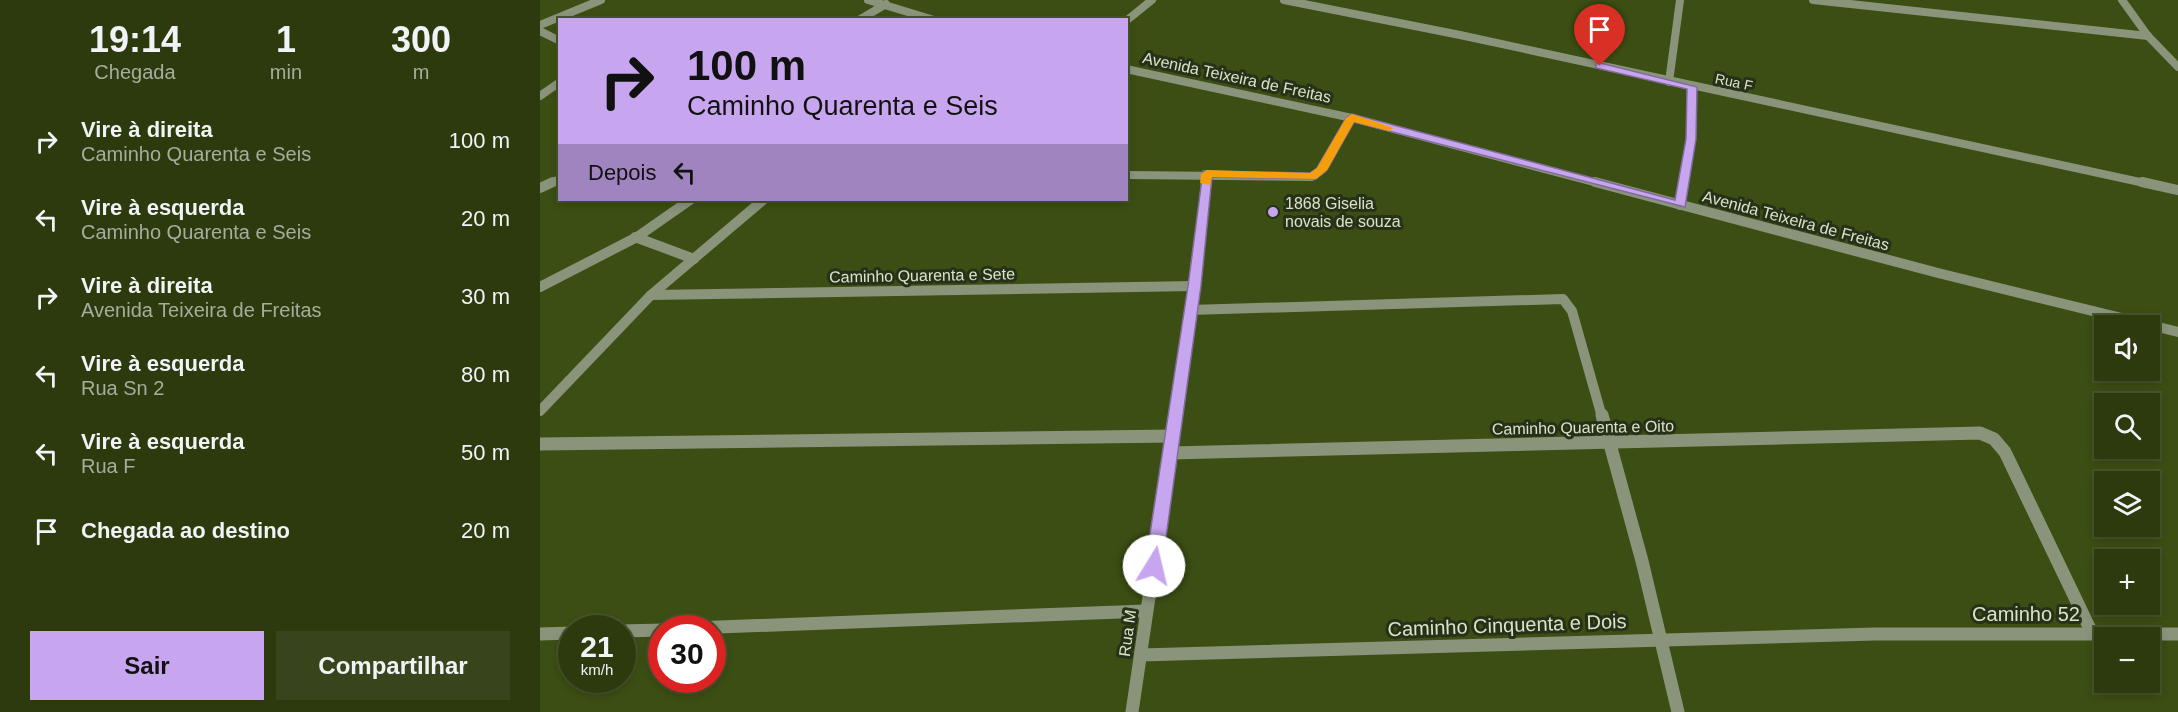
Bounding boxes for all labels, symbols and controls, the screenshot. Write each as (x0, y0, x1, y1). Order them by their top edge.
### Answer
pin (1574, 4, 1625, 66)
icon: arrive (1583, 13, 1616, 46)
text: 19:14 (89, 19, 181, 60)
text: 1 (276, 19, 296, 60)
text: 300 (391, 19, 451, 60)
icon: right (588, 42, 666, 120)
text: 100 m (687, 42, 806, 89)
street label: Avenida Teixeira de Freitas (1141, 49, 1333, 106)
text: Chegada (94, 61, 176, 83)
text: min (270, 61, 302, 83)
text: m (413, 61, 429, 83)
street label: Rua F (1714, 70, 1754, 94)
text: Caminho Quarenta e Seis (687, 91, 998, 121)
text: Vire à direita (81, 117, 213, 142)
icon: right (30, 125, 63, 158)
text: 100 m (449, 128, 510, 153)
text: Caminho Quarenta e Seis (81, 143, 311, 165)
icon: left (668, 156, 701, 189)
text: Depois (588, 160, 656, 185)
street label: Avenida Teixeira de Freitas (1701, 187, 1891, 254)
text: Vire à esquerda (81, 195, 244, 220)
place label: 1868 Giselia novais de souza (1285, 195, 1401, 230)
icon: left (30, 203, 63, 236)
marker: 1868 Giselia novais de souza (1266, 205, 1280, 219)
text: 20 m (461, 206, 510, 231)
text: Caminho Quarenta e Seis (81, 221, 311, 243)
street label: Caminho Quarenta e Sete (829, 265, 1015, 286)
text: Vire à direita (81, 273, 213, 298)
icon: right (30, 281, 63, 314)
text: 30 m (461, 284, 510, 309)
text: Avenida Teixeira de Freitas (81, 299, 322, 321)
map controls (2094, 315, 2160, 693)
button: sound (2094, 315, 2160, 381)
text: Vire à esquerda (81, 351, 244, 376)
icon: left (30, 359, 63, 392)
text: 80 m (461, 362, 510, 387)
text: Rua Sn 2 (81, 377, 164, 399)
button: search (2094, 393, 2160, 459)
street label: Caminho Quarenta e Oito (1492, 417, 1674, 438)
text: Vire à esquerda (81, 429, 244, 454)
icon: left (30, 437, 63, 470)
text: 50 m (461, 440, 510, 465)
text: Rua F (81, 455, 135, 477)
button: layers (2094, 471, 2160, 537)
icon: arrive (30, 515, 63, 548)
text: Chegada ao destino (81, 518, 290, 543)
text: 20 m (461, 518, 510, 543)
position arrow (1122, 534, 1186, 598)
button: + (2094, 549, 2160, 615)
street label: Caminho 52 (1972, 603, 2080, 625)
street label: Rua M (1116, 609, 1139, 658)
street label: Caminho Cinquenta e Dois (1387, 610, 1627, 640)
speed limit sign: 30 (648, 615, 726, 693)
button: − (2094, 627, 2160, 693)
text: 21 (580, 630, 614, 663)
button: Sair (30, 631, 264, 700)
button: Compartilhar (276, 631, 510, 700)
text: km/h (581, 661, 613, 678)

